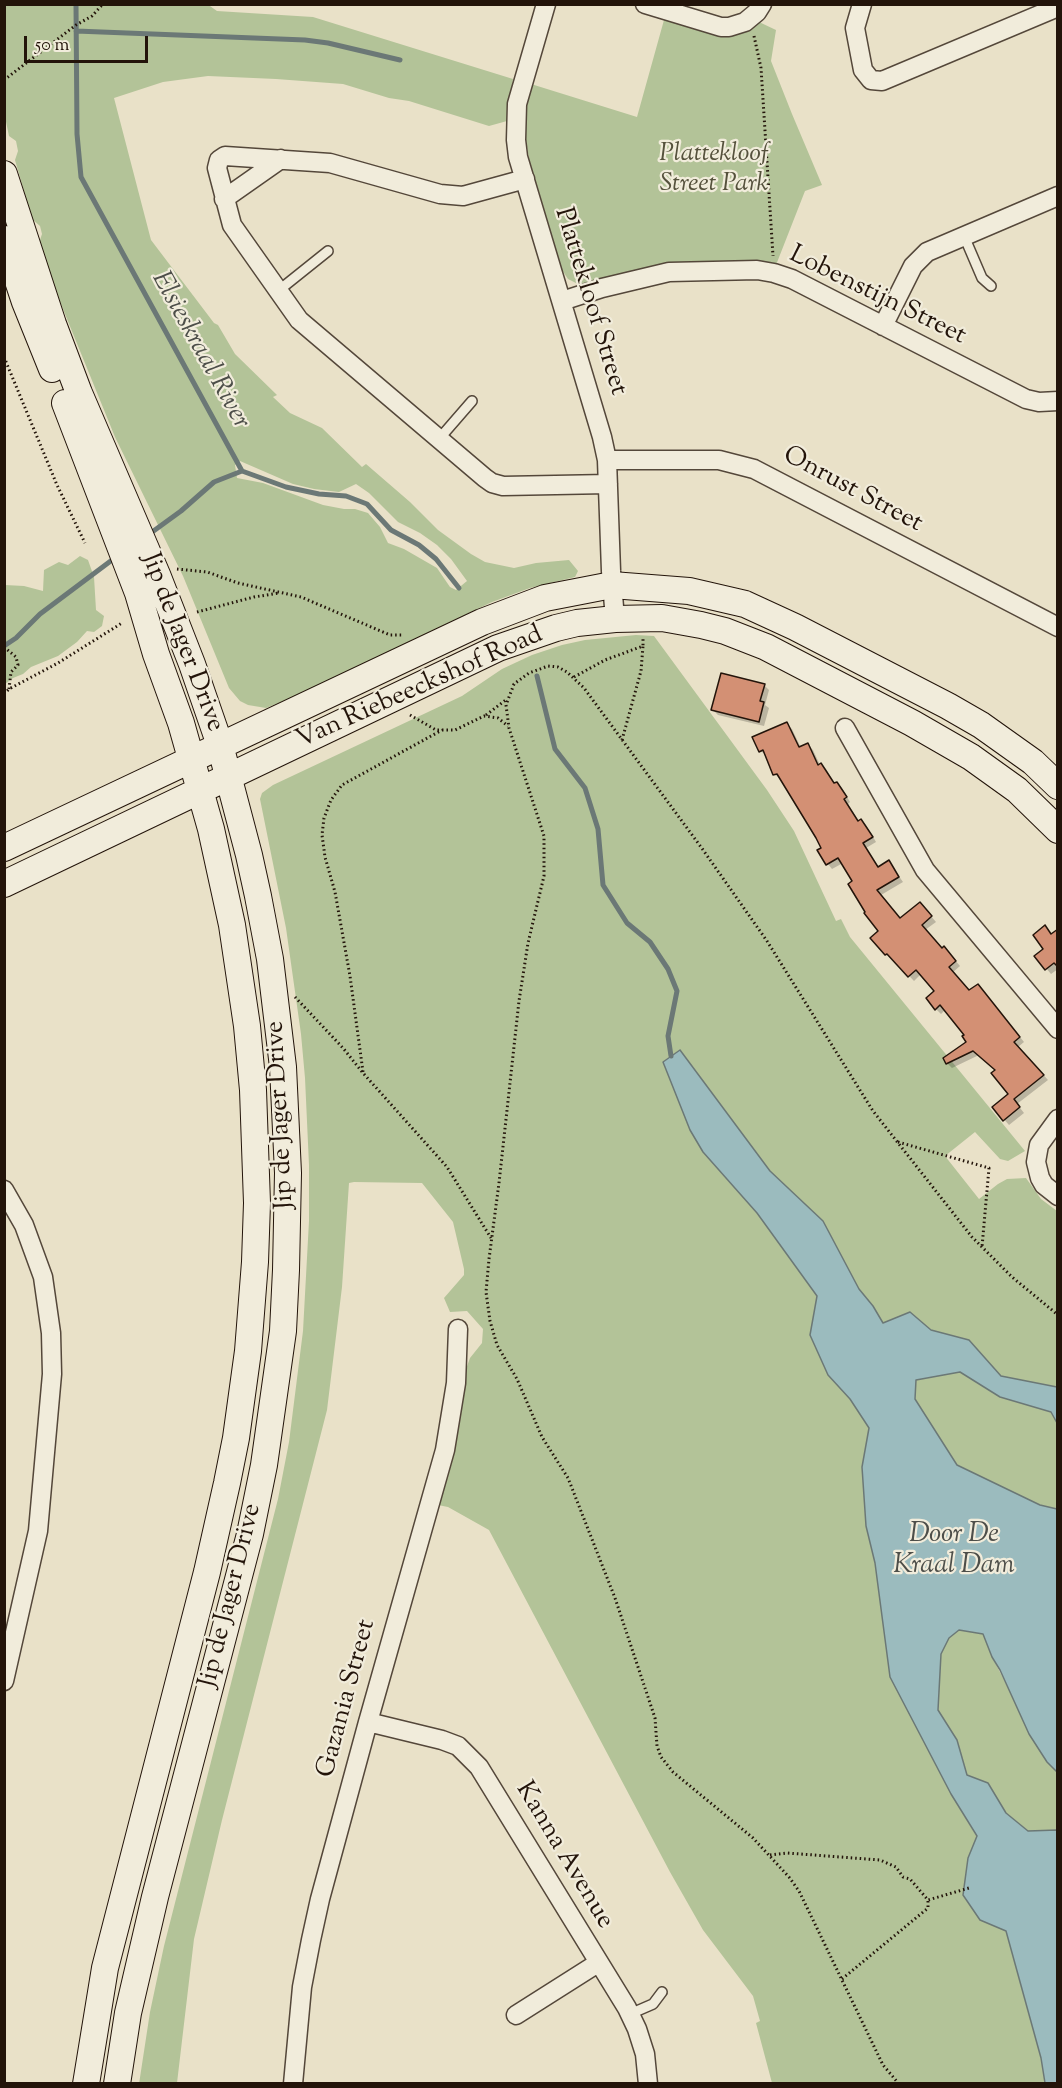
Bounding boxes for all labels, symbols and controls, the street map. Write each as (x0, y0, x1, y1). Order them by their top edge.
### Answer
scale bar (27, 24, 152, 62)
text: 50 m (35, 33, 69, 59)
park label: Plattekloof Street Park (659, 140, 769, 201)
street label: Plattekloof Street (546, 204, 632, 400)
street label: Lobenstijn Street (783, 241, 971, 353)
water label: Elsieskraal River (142, 266, 256, 436)
street label: Onrust Street (777, 441, 927, 541)
street label: Jip de Jager Drive (133, 549, 229, 737)
street label: Van Riebeeckshof Road (292, 620, 548, 758)
street label: Jip de Jager Drive (261, 1020, 303, 1210)
street label: Jip de Jager Drive (194, 1501, 270, 1691)
water label: Door De Kraal Dam (893, 1520, 1015, 1583)
street label: Gazania Street (312, 1616, 384, 1782)
street label: Kanna Avenue (507, 1777, 619, 1935)

